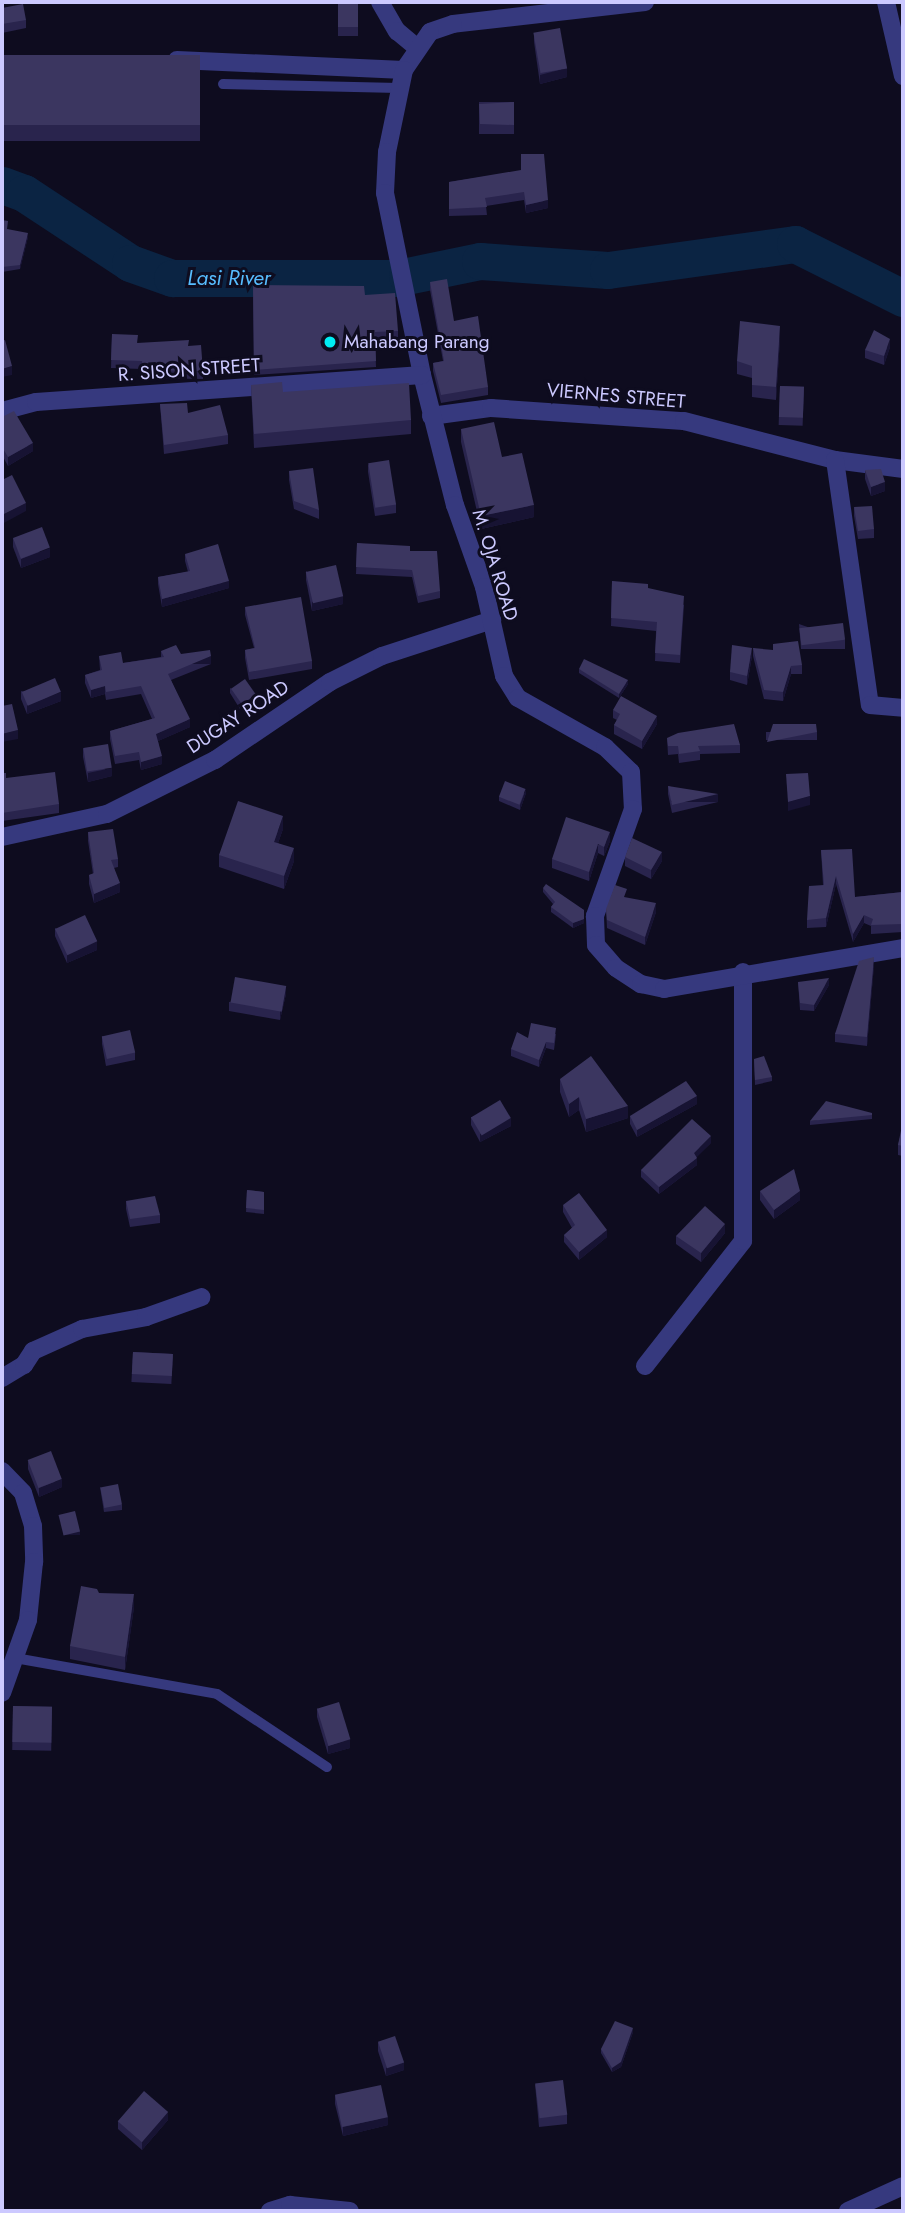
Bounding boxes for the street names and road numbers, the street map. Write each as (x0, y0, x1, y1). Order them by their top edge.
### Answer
street label: R. SISON STREET (117, 354, 261, 386)
street label: VIERNES STREET (546, 379, 686, 413)
street label: M. OJA ROAD (467, 507, 523, 623)
street label: DUGAY ROAD (183, 676, 293, 758)

